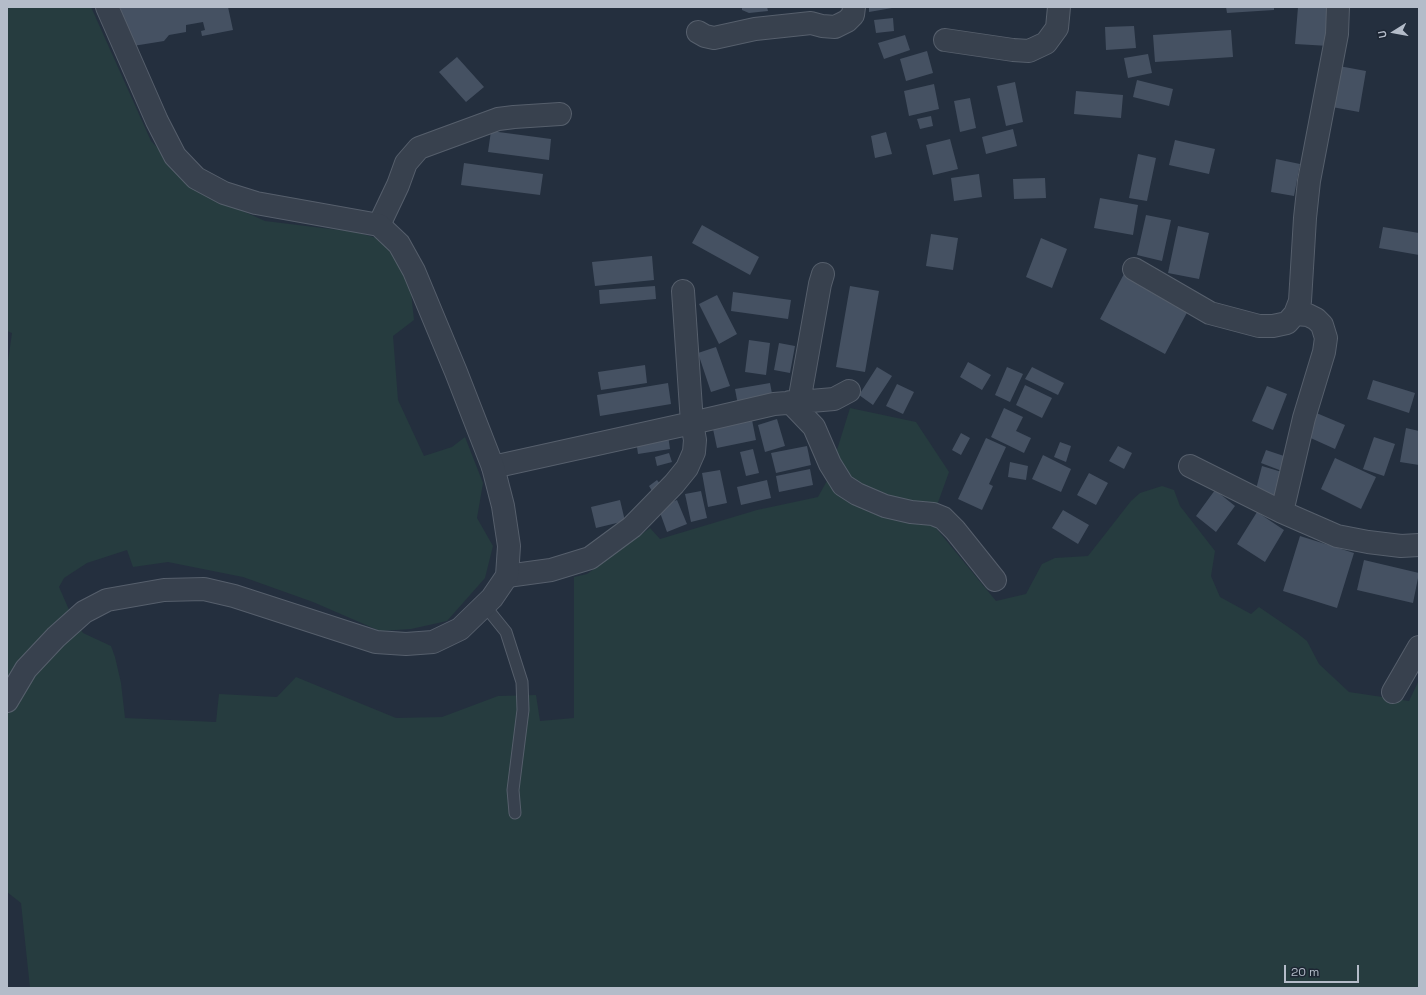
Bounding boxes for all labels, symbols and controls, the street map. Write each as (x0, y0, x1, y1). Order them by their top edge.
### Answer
north arrow (1374, 12, 1414, 52)
text: U (1375, 29, 1390, 39)
scale bar (1286, 957, 1361, 983)
text: 20 m (1291, 964, 1319, 980)

